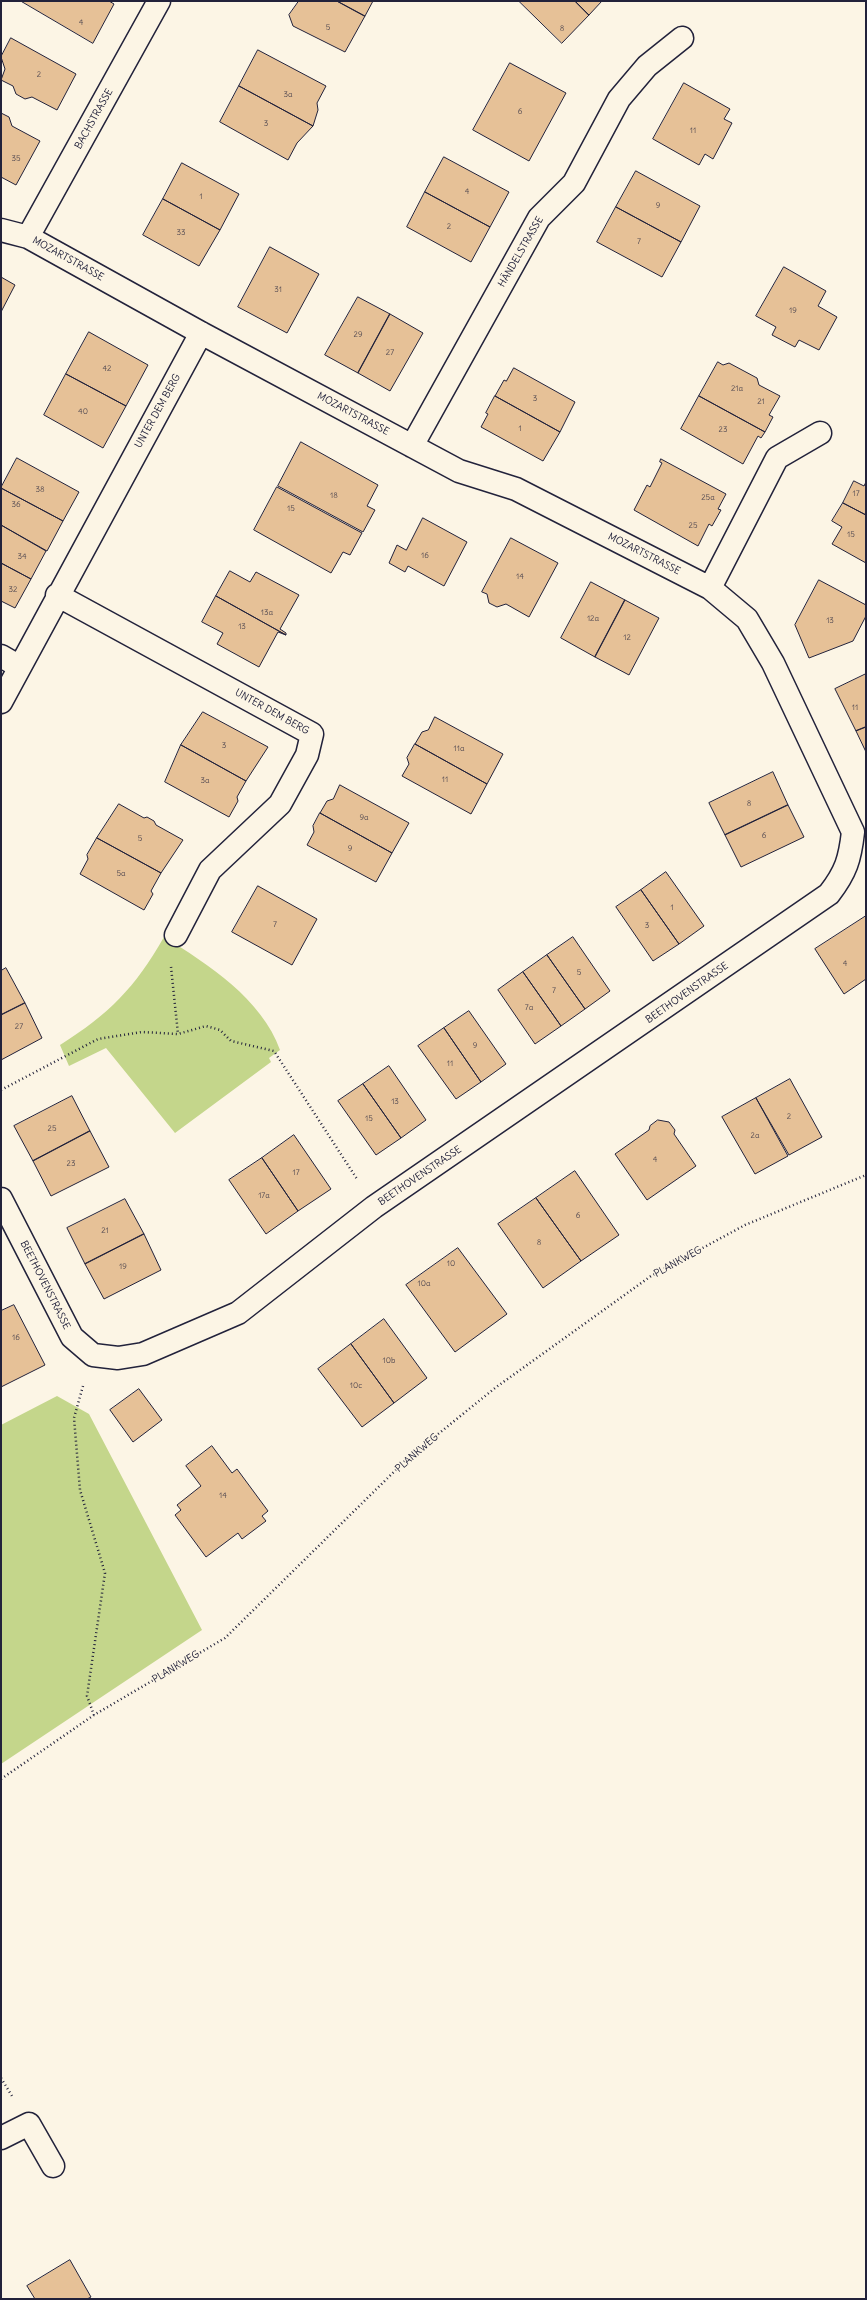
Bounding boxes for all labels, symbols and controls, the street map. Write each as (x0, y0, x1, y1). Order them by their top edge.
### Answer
house number: 4 (79, 18, 83, 28)
house number: 5 (326, 23, 330, 33)
house number: 8 (560, 24, 564, 34)
house number: 2 (37, 70, 41, 80)
street label: BACHSTRASSE (72, 87, 116, 151)
house number: 3a (283, 90, 293, 100)
house number: 6 (518, 107, 522, 117)
house number: 3 (264, 119, 268, 129)
house number: 11 (690, 126, 696, 136)
house number: 35 (11, 154, 21, 164)
house number: 4 (465, 187, 469, 197)
house number: 1 (199, 192, 203, 202)
house number: 9 (656, 201, 660, 211)
street label: HÄNDELSTRASSE (496, 215, 546, 289)
house number: 2 (447, 222, 451, 232)
house number: 33 (176, 228, 186, 238)
street label: MOZARTSTRASSE (30, 234, 106, 284)
house number: 7 (637, 237, 641, 247)
house number: 31 (274, 285, 282, 295)
house number: 19 (789, 306, 797, 316)
house number: 29 (354, 330, 362, 340)
house number: 27 (386, 348, 394, 358)
house number: 42 (102, 364, 112, 374)
street label: UNTER DEM BERG (133, 372, 183, 450)
house number: 21a (731, 384, 743, 394)
street label: MOZARTSTRASSE (315, 390, 391, 438)
house number: 3 (533, 394, 537, 404)
house number: 21 (757, 397, 765, 407)
house number: 40 (78, 407, 88, 417)
house number: 1 (518, 424, 522, 434)
house number: 23 (719, 425, 727, 435)
house number: 38 (35, 485, 45, 495)
house number: 17 (852, 489, 860, 499)
house number: 18 (330, 491, 338, 501)
house number: 25a (701, 493, 715, 503)
house number: 36 (11, 500, 21, 510)
house number: 15 (287, 504, 295, 514)
house number: 25 (689, 521, 697, 531)
house number: 15 (847, 530, 855, 540)
street label: MOZARTSTRASSE (606, 531, 682, 577)
house number: 16 (421, 551, 429, 561)
house number: 34 (17, 552, 27, 562)
house number: 14 (516, 572, 524, 582)
house number: 32 (9, 585, 17, 595)
house number: 13a (261, 608, 273, 618)
house number: 12a (587, 614, 599, 624)
house number: 13 (826, 616, 834, 626)
house number: 13 (238, 622, 246, 632)
house number: 12 (623, 633, 631, 643)
street label: UNTER DEM BERG (233, 687, 311, 737)
house number: 11 (852, 703, 858, 713)
house number: 3 (222, 741, 226, 751)
house number: 11a (454, 744, 464, 754)
house number: 11 (442, 775, 448, 785)
house number: 3a (200, 776, 210, 786)
house number: 8 (747, 799, 751, 809)
house number: 9a (359, 813, 369, 823)
house number: 6 (762, 831, 766, 841)
house number: 5 (138, 834, 142, 844)
house number: 9 (348, 844, 352, 854)
house number: 5a (116, 869, 126, 879)
house number: 1 (670, 903, 674, 913)
house number: 7 (273, 920, 277, 930)
house number: 3 (645, 921, 649, 931)
house number: 4 (843, 959, 847, 969)
street label: BEETHOVENSTRASSE (643, 960, 731, 1026)
house number: 5 (577, 968, 581, 978)
house number: 7 (552, 986, 556, 996)
house number: 7a (525, 1003, 533, 1013)
house number: 27 (15, 1022, 23, 1032)
house number: 9 (473, 1041, 477, 1051)
house number: 11 (447, 1059, 453, 1069)
house number: 13 (391, 1097, 399, 1107)
house number: 2 (787, 1112, 791, 1122)
house number: 15 (365, 1114, 373, 1124)
house number: 25 (48, 1124, 56, 1134)
house number: 2a (751, 1131, 759, 1141)
street label: BEETHOVENSTRASSE (376, 1144, 464, 1208)
house number: 4 (653, 1155, 657, 1165)
house number: 23 (67, 1159, 75, 1169)
house number: 17 (292, 1168, 300, 1178)
house number: 17a (258, 1191, 270, 1201)
house number: 6 (576, 1211, 580, 1221)
house number: 21 (101, 1226, 109, 1236)
house number: 8 (537, 1238, 541, 1248)
street label: BEETHOVENSTRASSE (17, 1239, 73, 1331)
street label: PLANKWEG (652, 1244, 704, 1280)
house number: 10 (447, 1259, 455, 1269)
house number: 19 (119, 1262, 127, 1272)
house number: 10a (417, 1279, 431, 1289)
house number: 16 (12, 1333, 20, 1343)
house number: 10b (383, 1356, 395, 1366)
house number: 10c (350, 1381, 362, 1391)
street label: PLANKWEG (393, 1431, 441, 1475)
house number: 14 (219, 1491, 227, 1501)
street label: PLANKWEG (150, 1648, 202, 1686)

